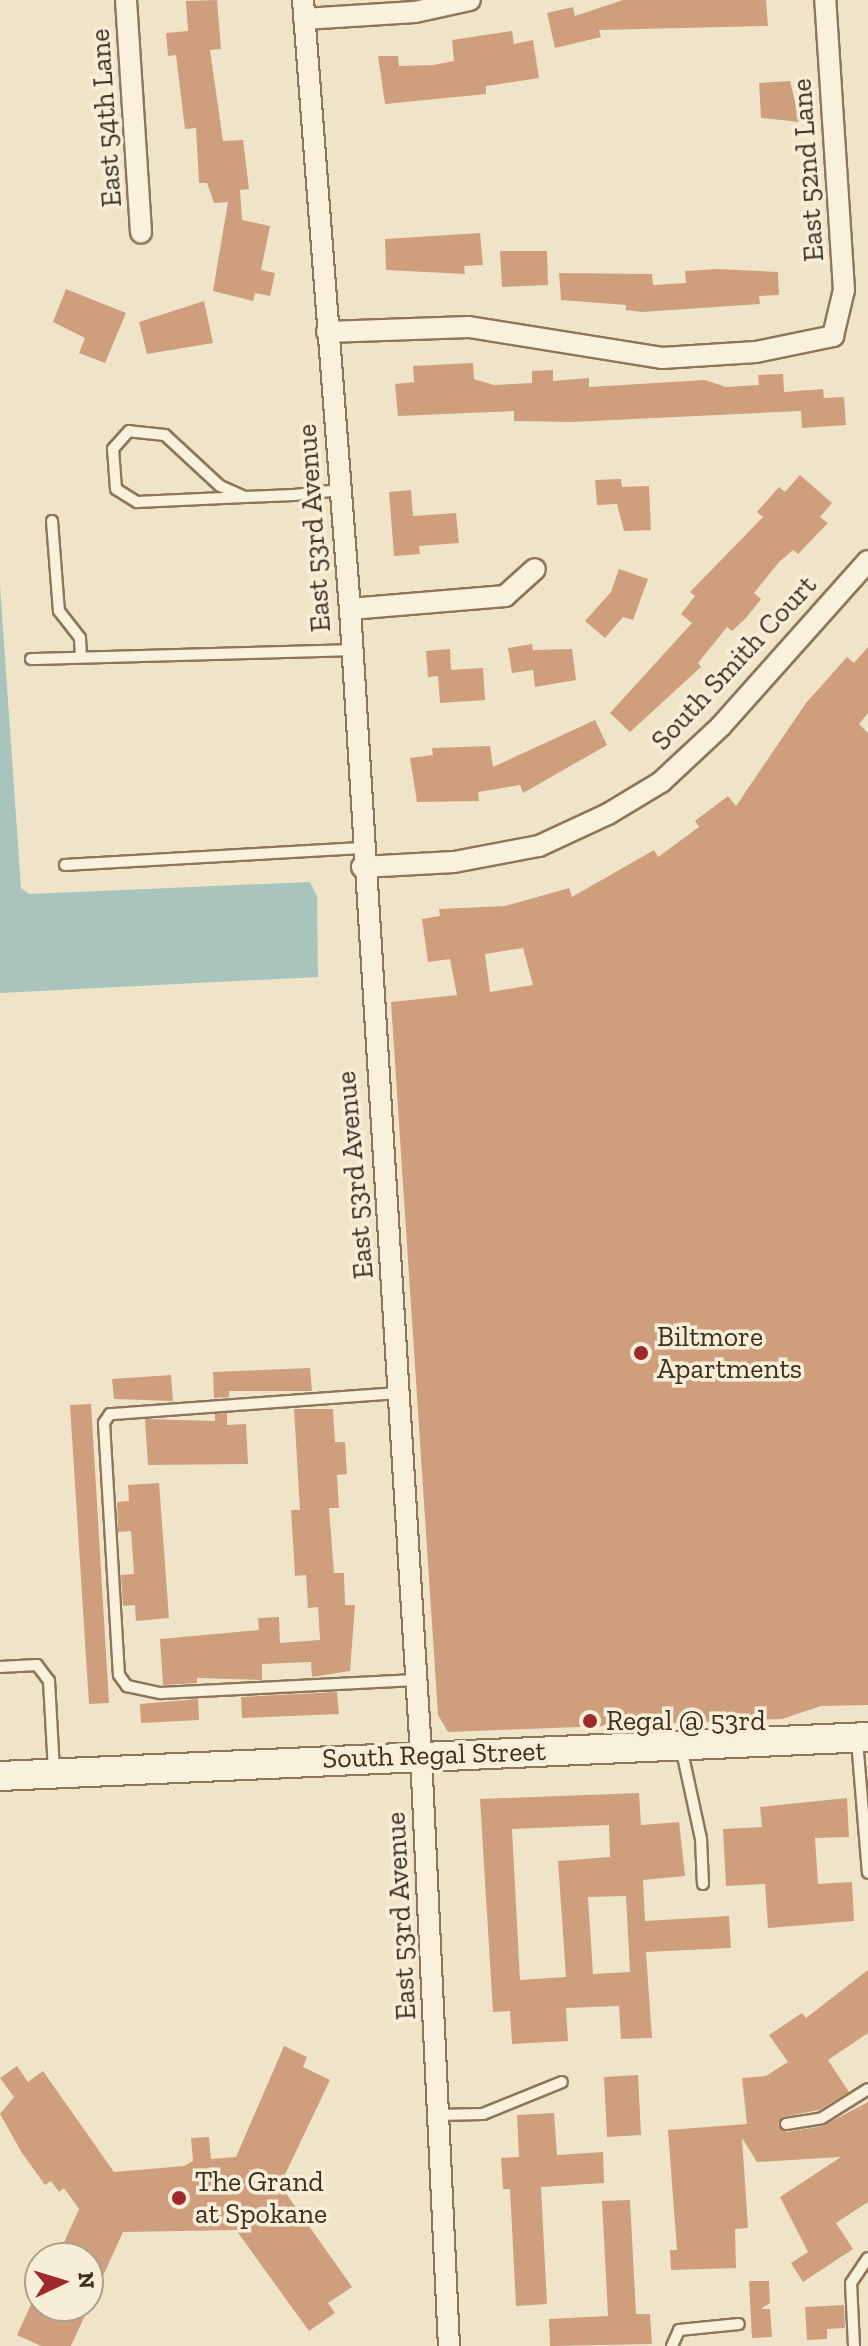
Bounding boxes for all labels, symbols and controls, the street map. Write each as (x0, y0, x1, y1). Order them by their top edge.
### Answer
street label: East 54th Lane (83, 28, 129, 208)
street label: East 52nd Lane (785, 77, 831, 263)
street label: East 53rd Avenue (290, 422, 338, 634)
street label: South Smith Court (644, 569, 824, 757)
street label: East 53rd Avenue (329, 1069, 381, 1281)
place label: Biltmore Apartments (657, 1320, 802, 1386)
marker: Biltmore Apartments (632, 1344, 650, 1362)
place label: Regal @ 53rd (606, 1704, 766, 1738)
marker: Regal @ 53rd (581, 1712, 599, 1730)
street label: South Regal Street (321, 1734, 547, 1776)
street label: East 53rd Avenue (379, 1811, 423, 2021)
place label: The Grand at Spokane (195, 2165, 327, 2231)
marker: The Grand at Spokane (170, 2189, 188, 2207)
north arrow (24, 2242, 104, 2322)
text: N (72, 2271, 100, 2290)

